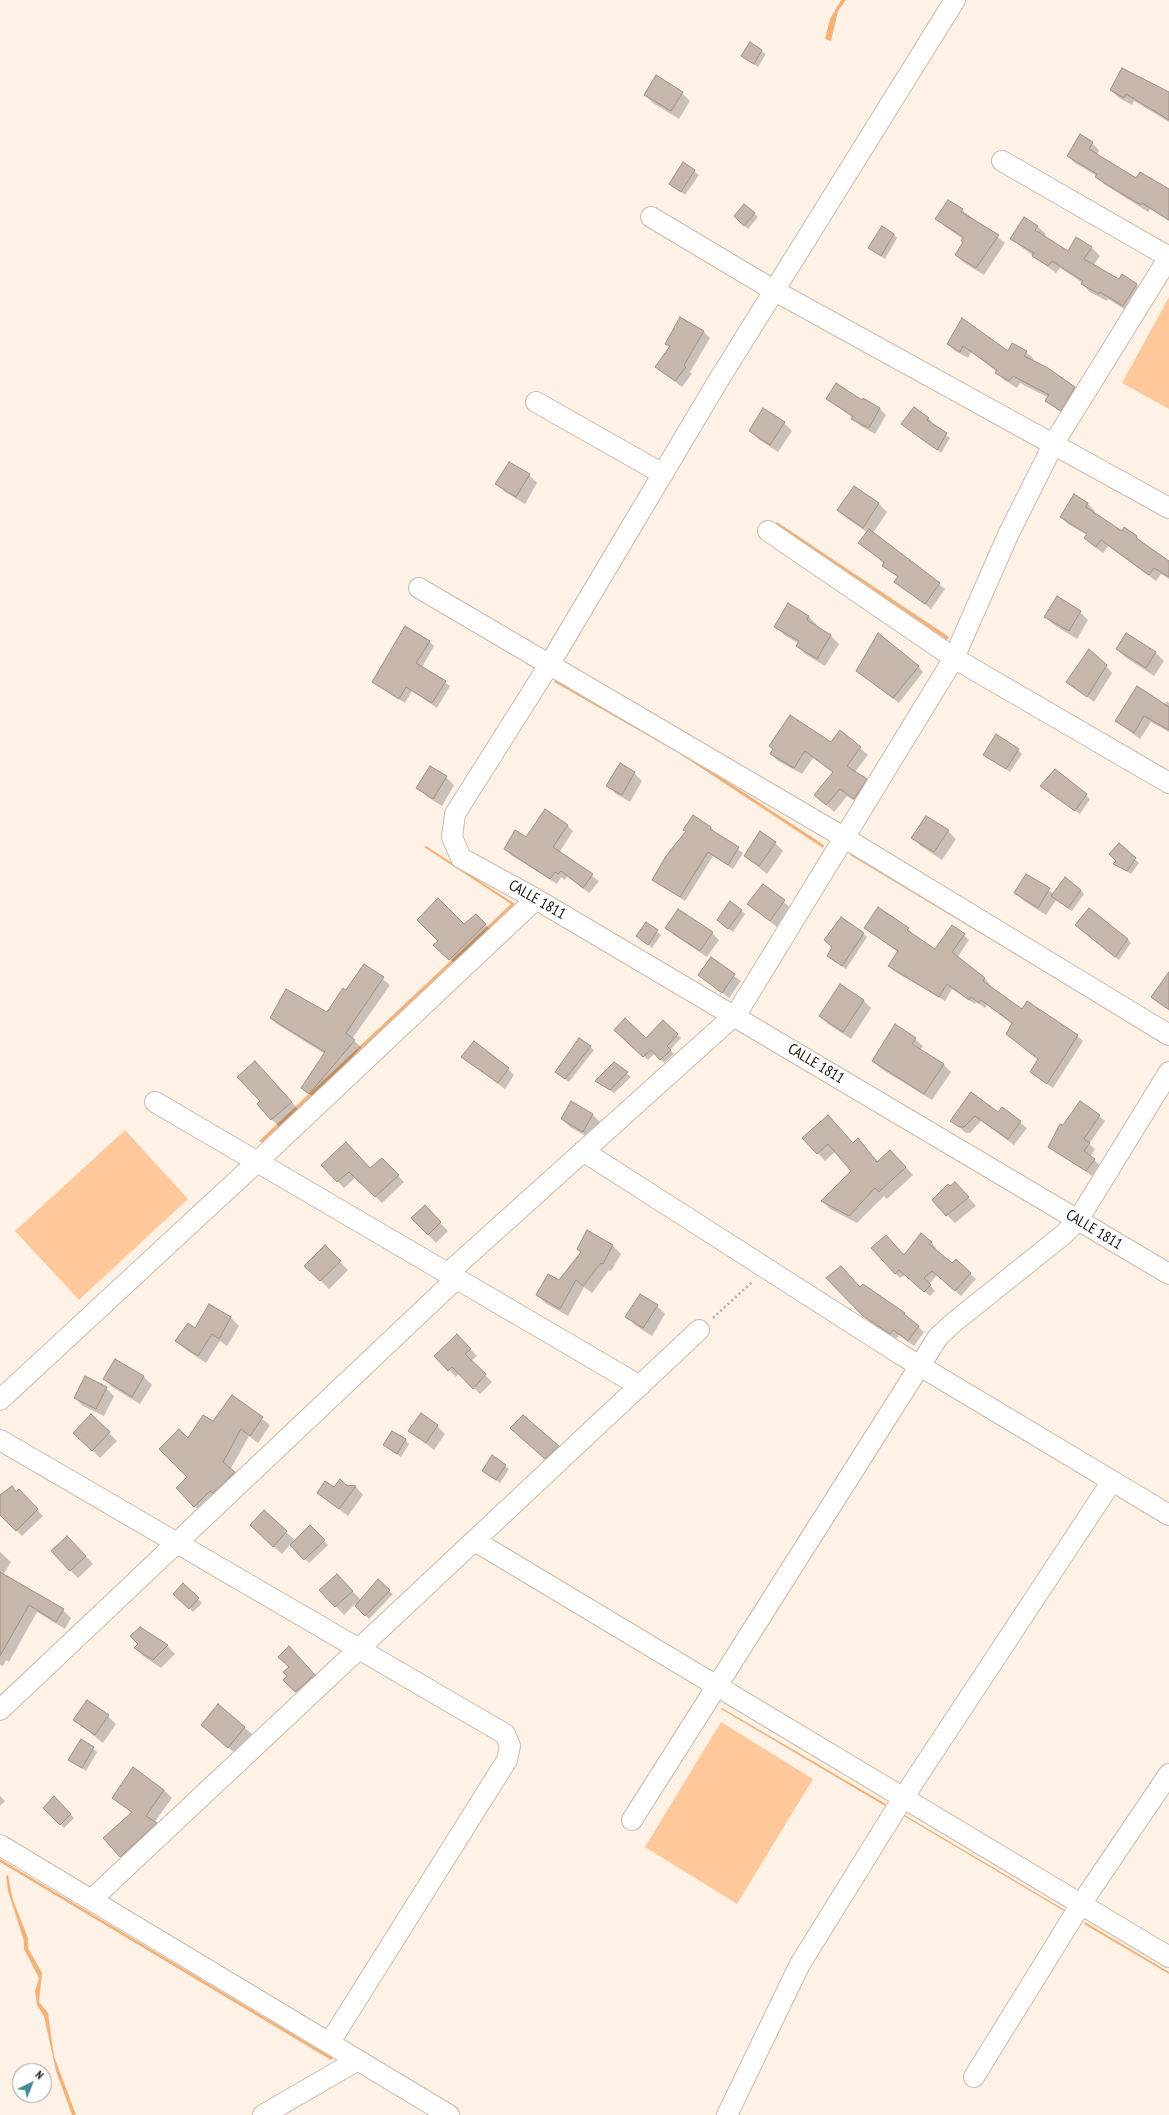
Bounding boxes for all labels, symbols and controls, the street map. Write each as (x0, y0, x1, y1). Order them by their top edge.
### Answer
street label: CALLE 1811 (505, 877, 569, 923)
street label: CALLE 1811 (785, 1040, 847, 1088)
street label: CALLE 1811 (1063, 1206, 1125, 1254)
north arrow (12, 2063, 52, 2103)
text: N (33, 2068, 46, 2082)

